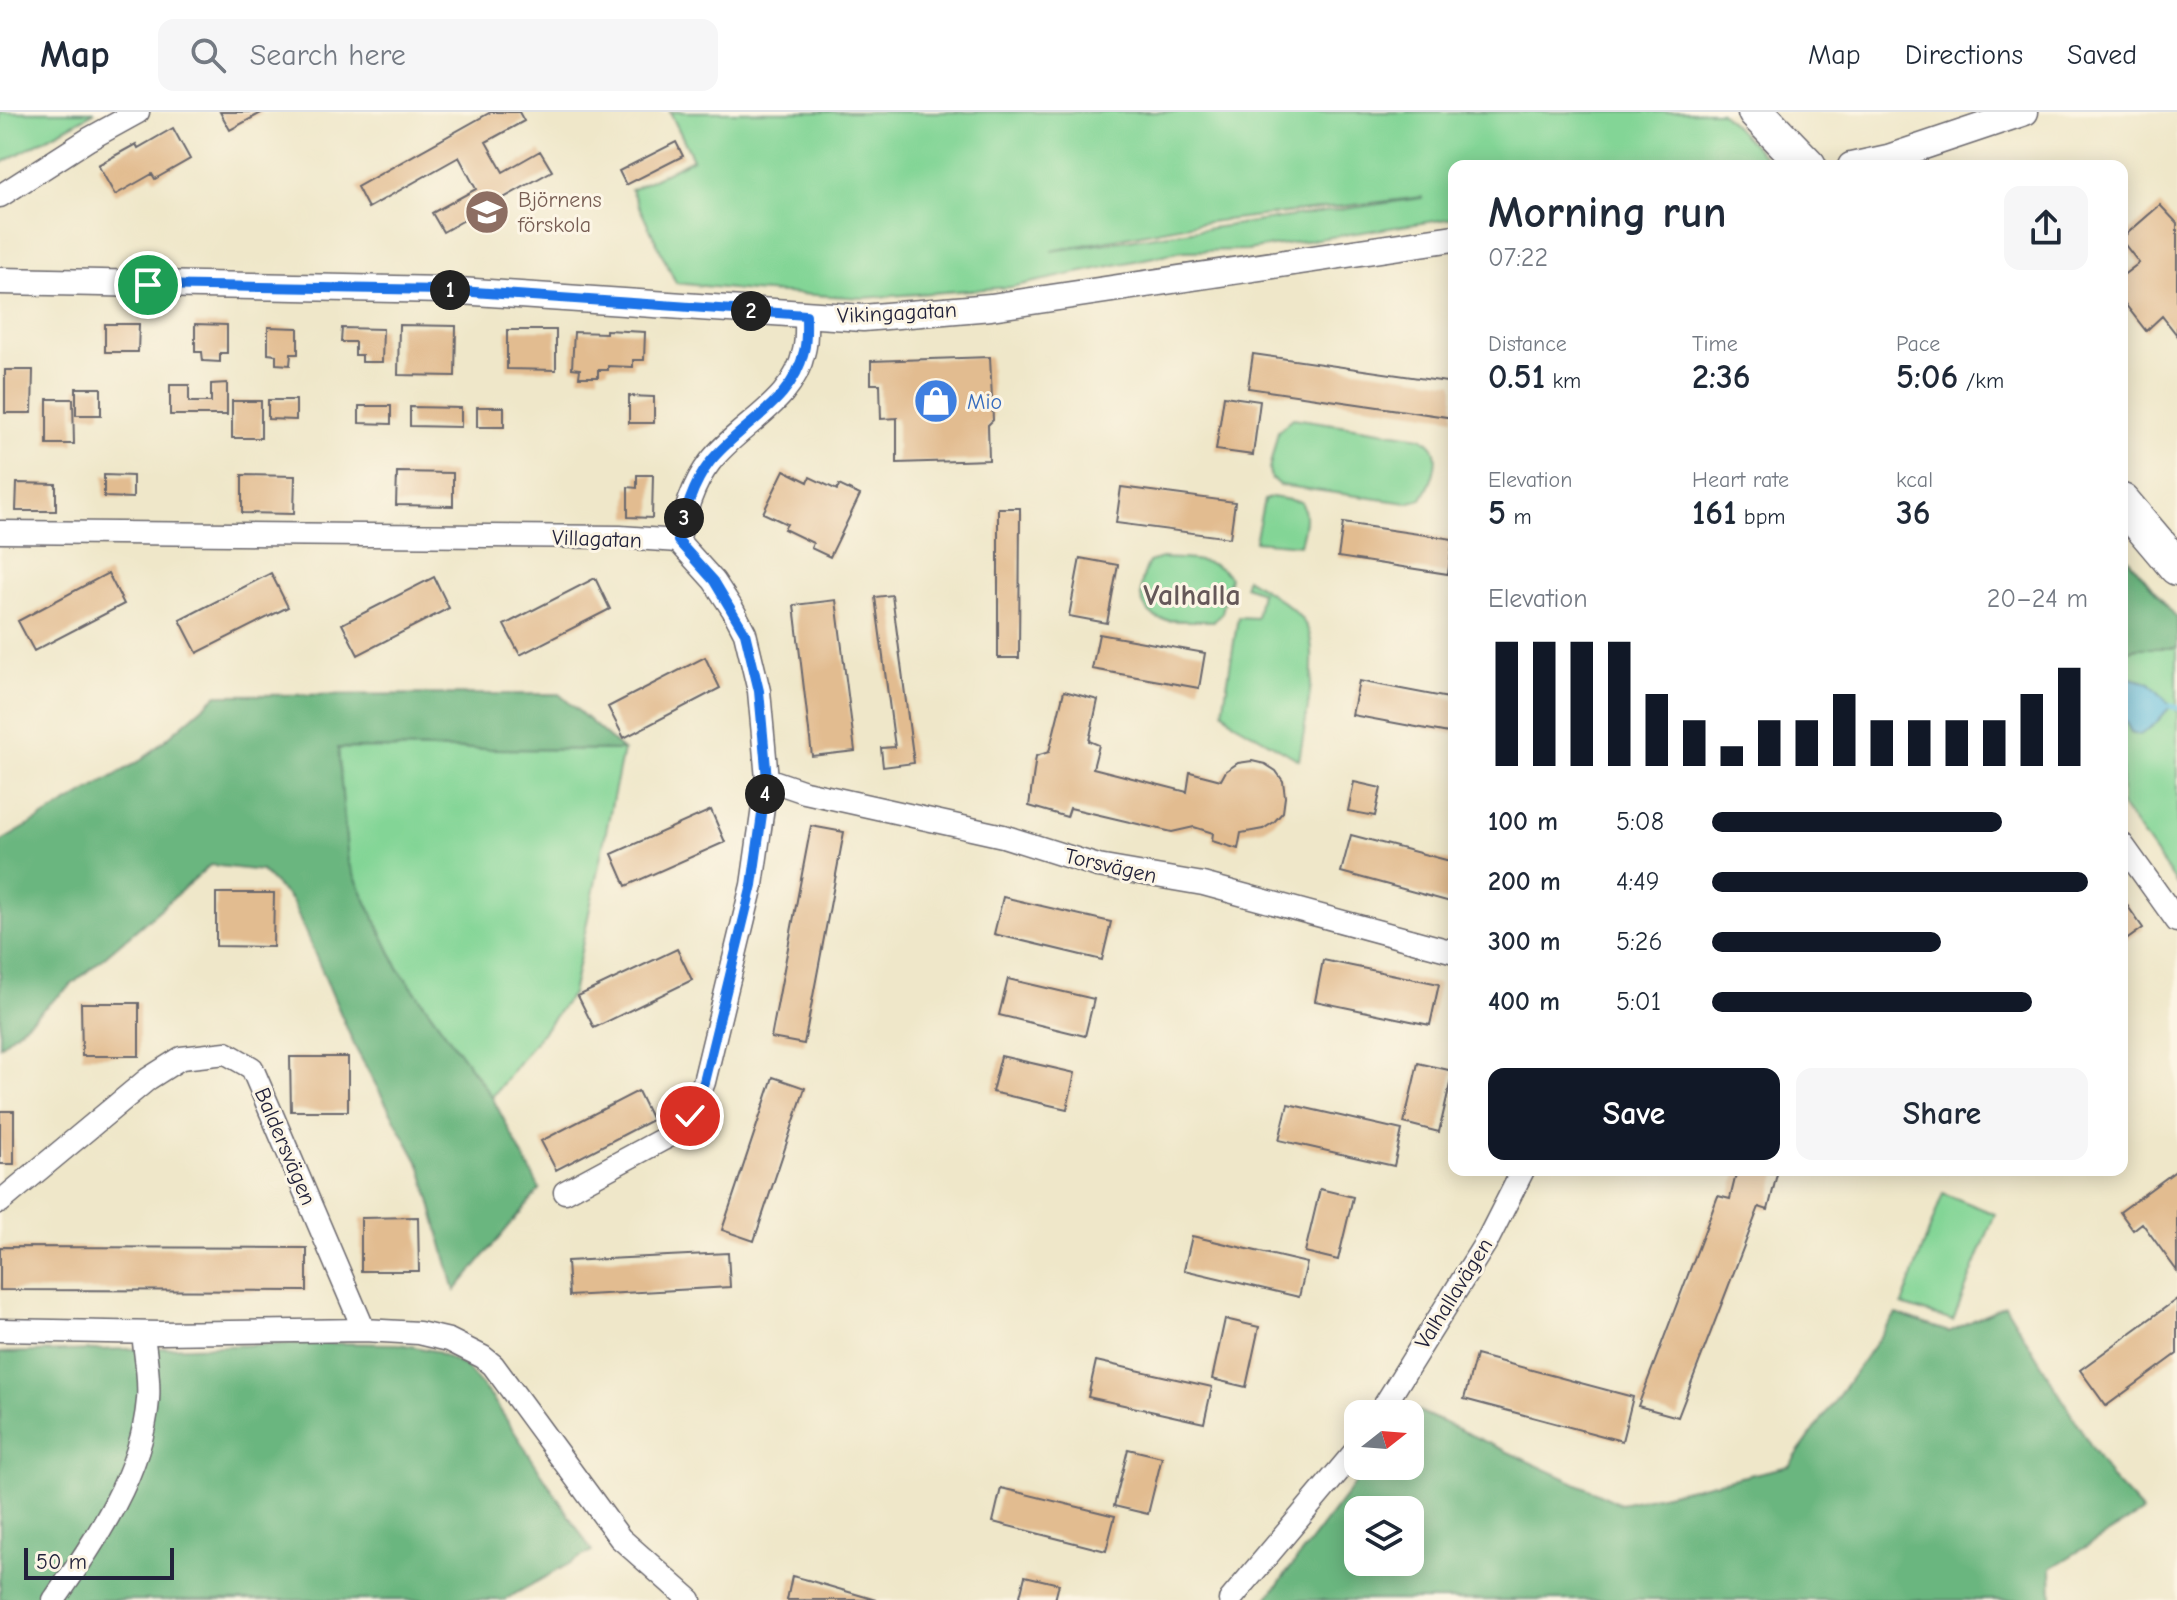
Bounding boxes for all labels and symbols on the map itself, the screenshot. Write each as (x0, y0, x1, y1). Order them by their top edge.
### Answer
place label: Björnens förskola (517, 187, 602, 238)
school or university icon: Björnens förskola (463, 188, 511, 236)
pin (114, 251, 182, 319)
pin: 1 (430, 270, 470, 310)
pin: 2 (731, 291, 771, 331)
street label: Vikingagatan (837, 297, 958, 329)
shop icon: Mio (912, 377, 960, 425)
place label: Mio (967, 389, 1002, 415)
pin: 3 (664, 498, 704, 538)
street label: Villagatan (552, 524, 642, 554)
district label: Valhalla (1143, 578, 1241, 613)
pin: 4 (745, 774, 785, 814)
street label: Torsvägen (1062, 843, 1159, 889)
pin (656, 1082, 724, 1150)
street label: Baldersvägen (249, 1084, 322, 1209)
street label: Valhallavägen (1409, 1233, 1498, 1354)
north arrow (1344, 1400, 1424, 1480)
scale bar (24, 1544, 174, 1580)

